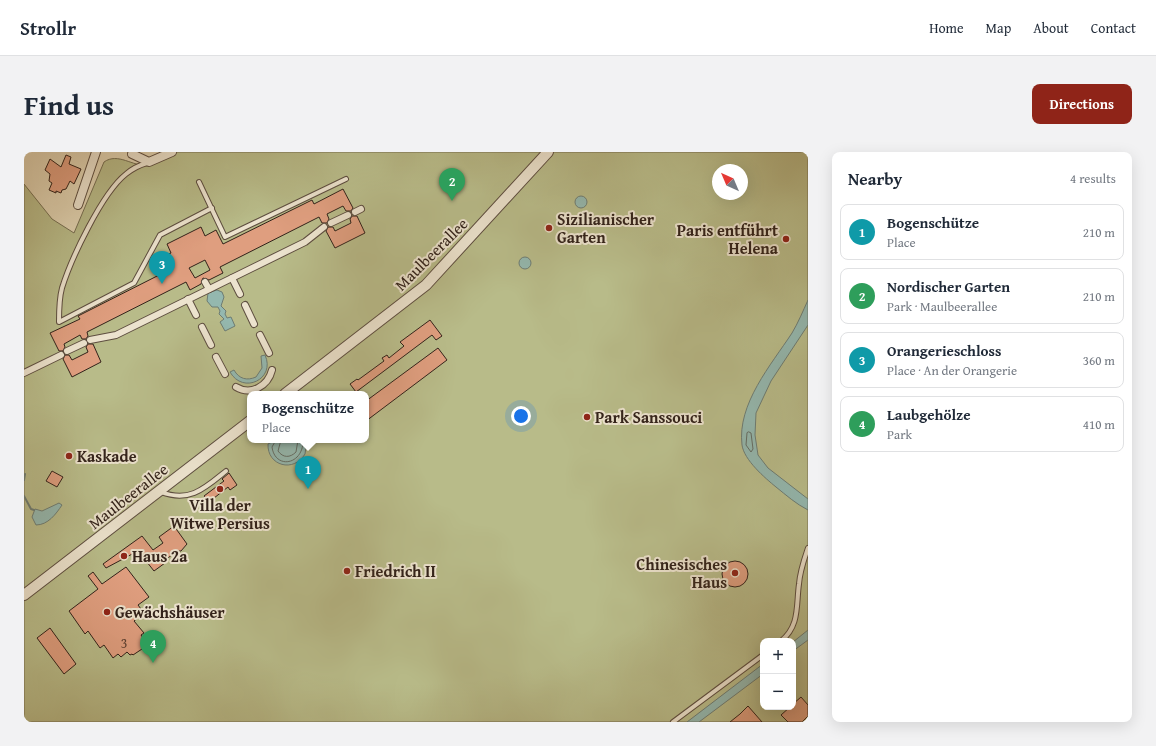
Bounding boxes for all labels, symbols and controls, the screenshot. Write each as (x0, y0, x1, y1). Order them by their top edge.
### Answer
text: Strollr (20, 14, 76, 42)
text: Home (929, 18, 964, 38)
text: Map (986, 18, 1011, 38)
text: About (1033, 18, 1069, 38)
text: Contact (1091, 18, 1136, 38)
text: Find us (24, 84, 114, 125)
button: Directions (1032, 84, 1132, 124)
north arrow (712, 164, 748, 200)
text: Nearby (848, 166, 902, 191)
pin: 2 (439, 168, 465, 201)
text: 4 results (1070, 169, 1116, 188)
place label: Sizilianischer Garten (557, 207, 655, 249)
street label: Maulbeerallee (389, 212, 473, 296)
text: Bogenschütze (887, 212, 979, 233)
place label: Paris entführt Helena (677, 218, 779, 260)
marker: Sizilianischer Garten (544, 223, 554, 233)
text: 1 (859, 223, 865, 242)
text: 210 m (1083, 223, 1115, 242)
text: Place (887, 233, 916, 252)
marker: Paris entführt Helena (781, 234, 791, 244)
pin: 3 (149, 251, 175, 284)
text: Nordischer Garten (887, 276, 1010, 297)
text: 2 (859, 287, 865, 306)
text: 210 m (1083, 287, 1115, 306)
text: Park · Maulbeerallee (887, 297, 997, 316)
text: Orangerieschloss (887, 340, 1001, 361)
text: 3 (859, 351, 865, 370)
text: 360 m (1083, 351, 1115, 370)
text: Place · An der Orangerie (887, 361, 1017, 380)
popup (247, 391, 369, 443)
text: Bogenschütze (262, 397, 354, 418)
text: Laubgehölze (887, 404, 971, 425)
place label: Park Sanssouci (595, 405, 702, 429)
your location (511, 406, 531, 426)
marker: Park Sanssouci (582, 412, 592, 422)
text: 4 (859, 415, 865, 434)
text: 410 m (1083, 415, 1115, 434)
text: Place (262, 418, 291, 437)
text: Park (887, 425, 912, 444)
place label: Kaskade (77, 444, 137, 468)
marker: Kaskade (64, 451, 74, 461)
pin: 1 (295, 456, 321, 489)
street label: Maulbeerallee (83, 457, 173, 535)
marker: Villa der Witwe Persius (215, 484, 225, 494)
place label: Villa der Witwe Persius (170, 493, 270, 535)
place label: Haus 2a (132, 544, 188, 568)
marker: Haus 2a (119, 551, 129, 561)
place label: Chinesisches Haus (636, 552, 727, 594)
place label: Friedrich II (355, 559, 436, 583)
marker: Friedrich II (342, 566, 352, 576)
marker: Chinesisches Haus (730, 568, 740, 578)
place label: Gewächshäuser (115, 600, 225, 624)
marker: Gewächshäuser (102, 607, 112, 617)
pin: 4 (140, 630, 166, 663)
house number: 3 (121, 633, 127, 653)
map controls (760, 638, 796, 710)
button: + (760, 638, 796, 674)
button: − (760, 674, 796, 710)

